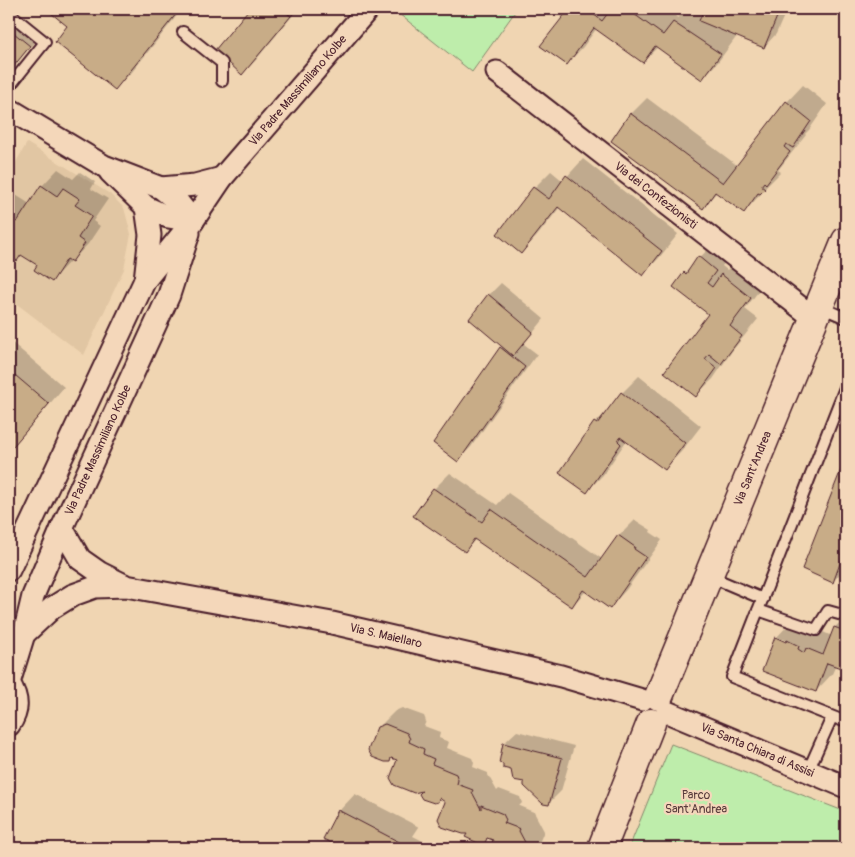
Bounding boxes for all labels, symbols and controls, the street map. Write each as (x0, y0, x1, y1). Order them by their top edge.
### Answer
street label: Via Padre Massimiliano Kolbe (246, 32, 350, 149)
street label: Via dei Confezionisti (611, 158, 700, 232)
street label: Via Padre Massimiliano Kolbe (61, 382, 134, 518)
street label: Via Sant'Andrea (730, 428, 775, 508)
street label: Via S. Maiellaro (348, 620, 424, 651)
street label: Via Santa Chiara di Assisi (698, 719, 816, 780)
park label: Parco Sant'Andrea (665, 788, 727, 817)

